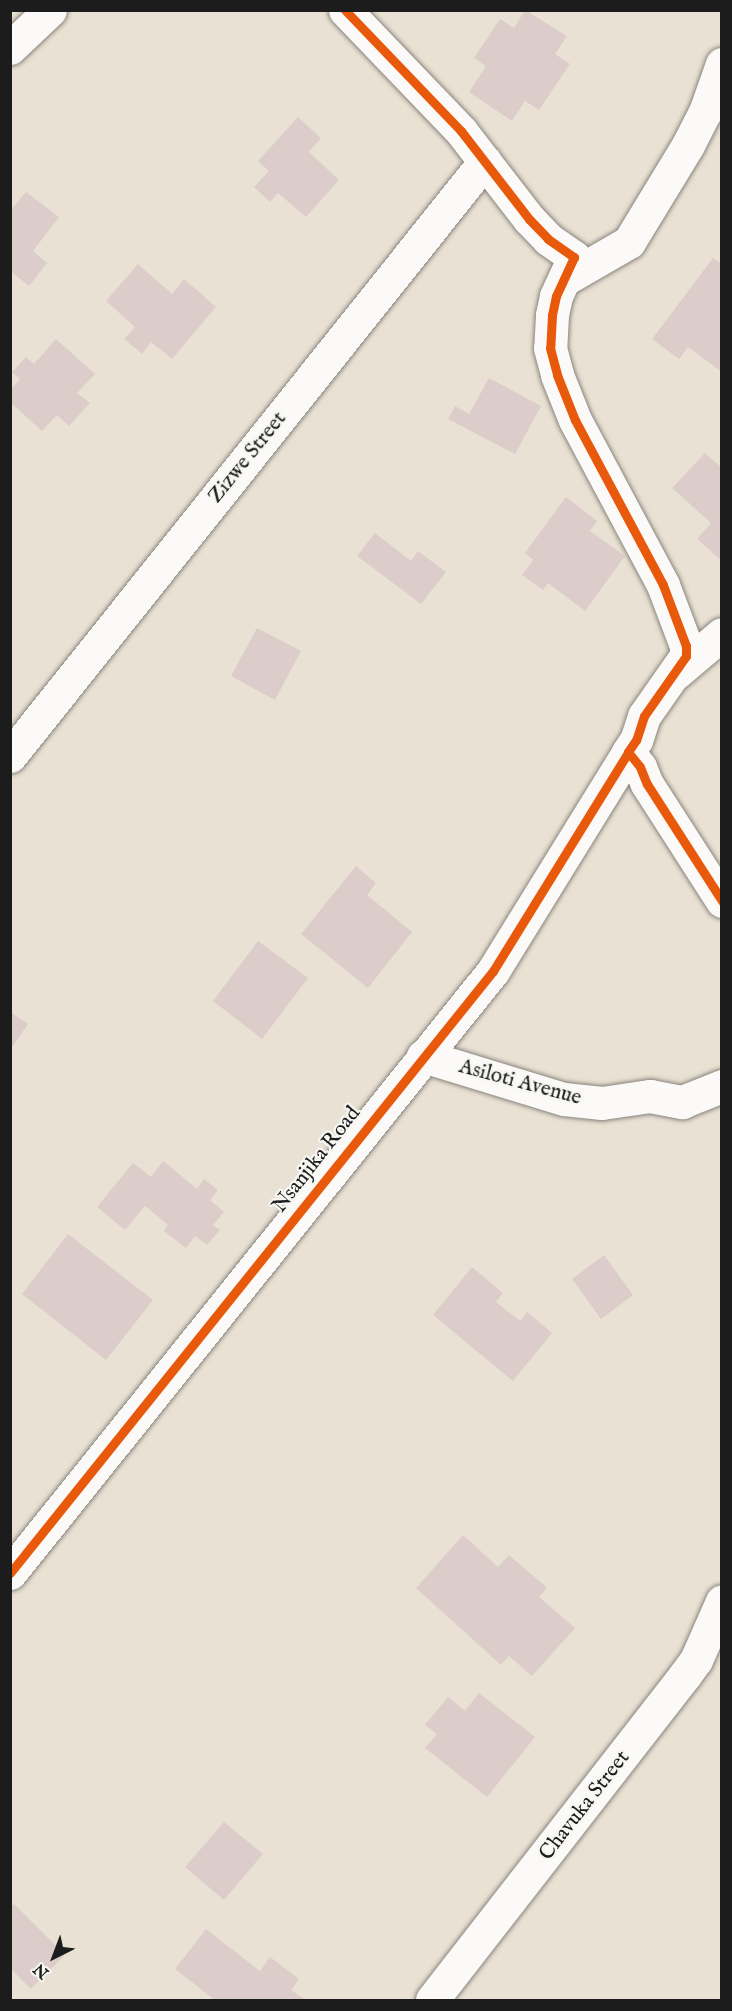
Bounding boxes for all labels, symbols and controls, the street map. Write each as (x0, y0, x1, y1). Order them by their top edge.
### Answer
street label: Zizwe Street (204, 407, 292, 509)
street label: Asiloti Avenue (456, 1055, 584, 1111)
street label: Nsanjika Road (268, 1102, 366, 1218)
street label: Chavuka Street (534, 1746, 636, 1866)
north arrow (24, 1927, 84, 1987)
text: N (30, 1958, 54, 1982)

